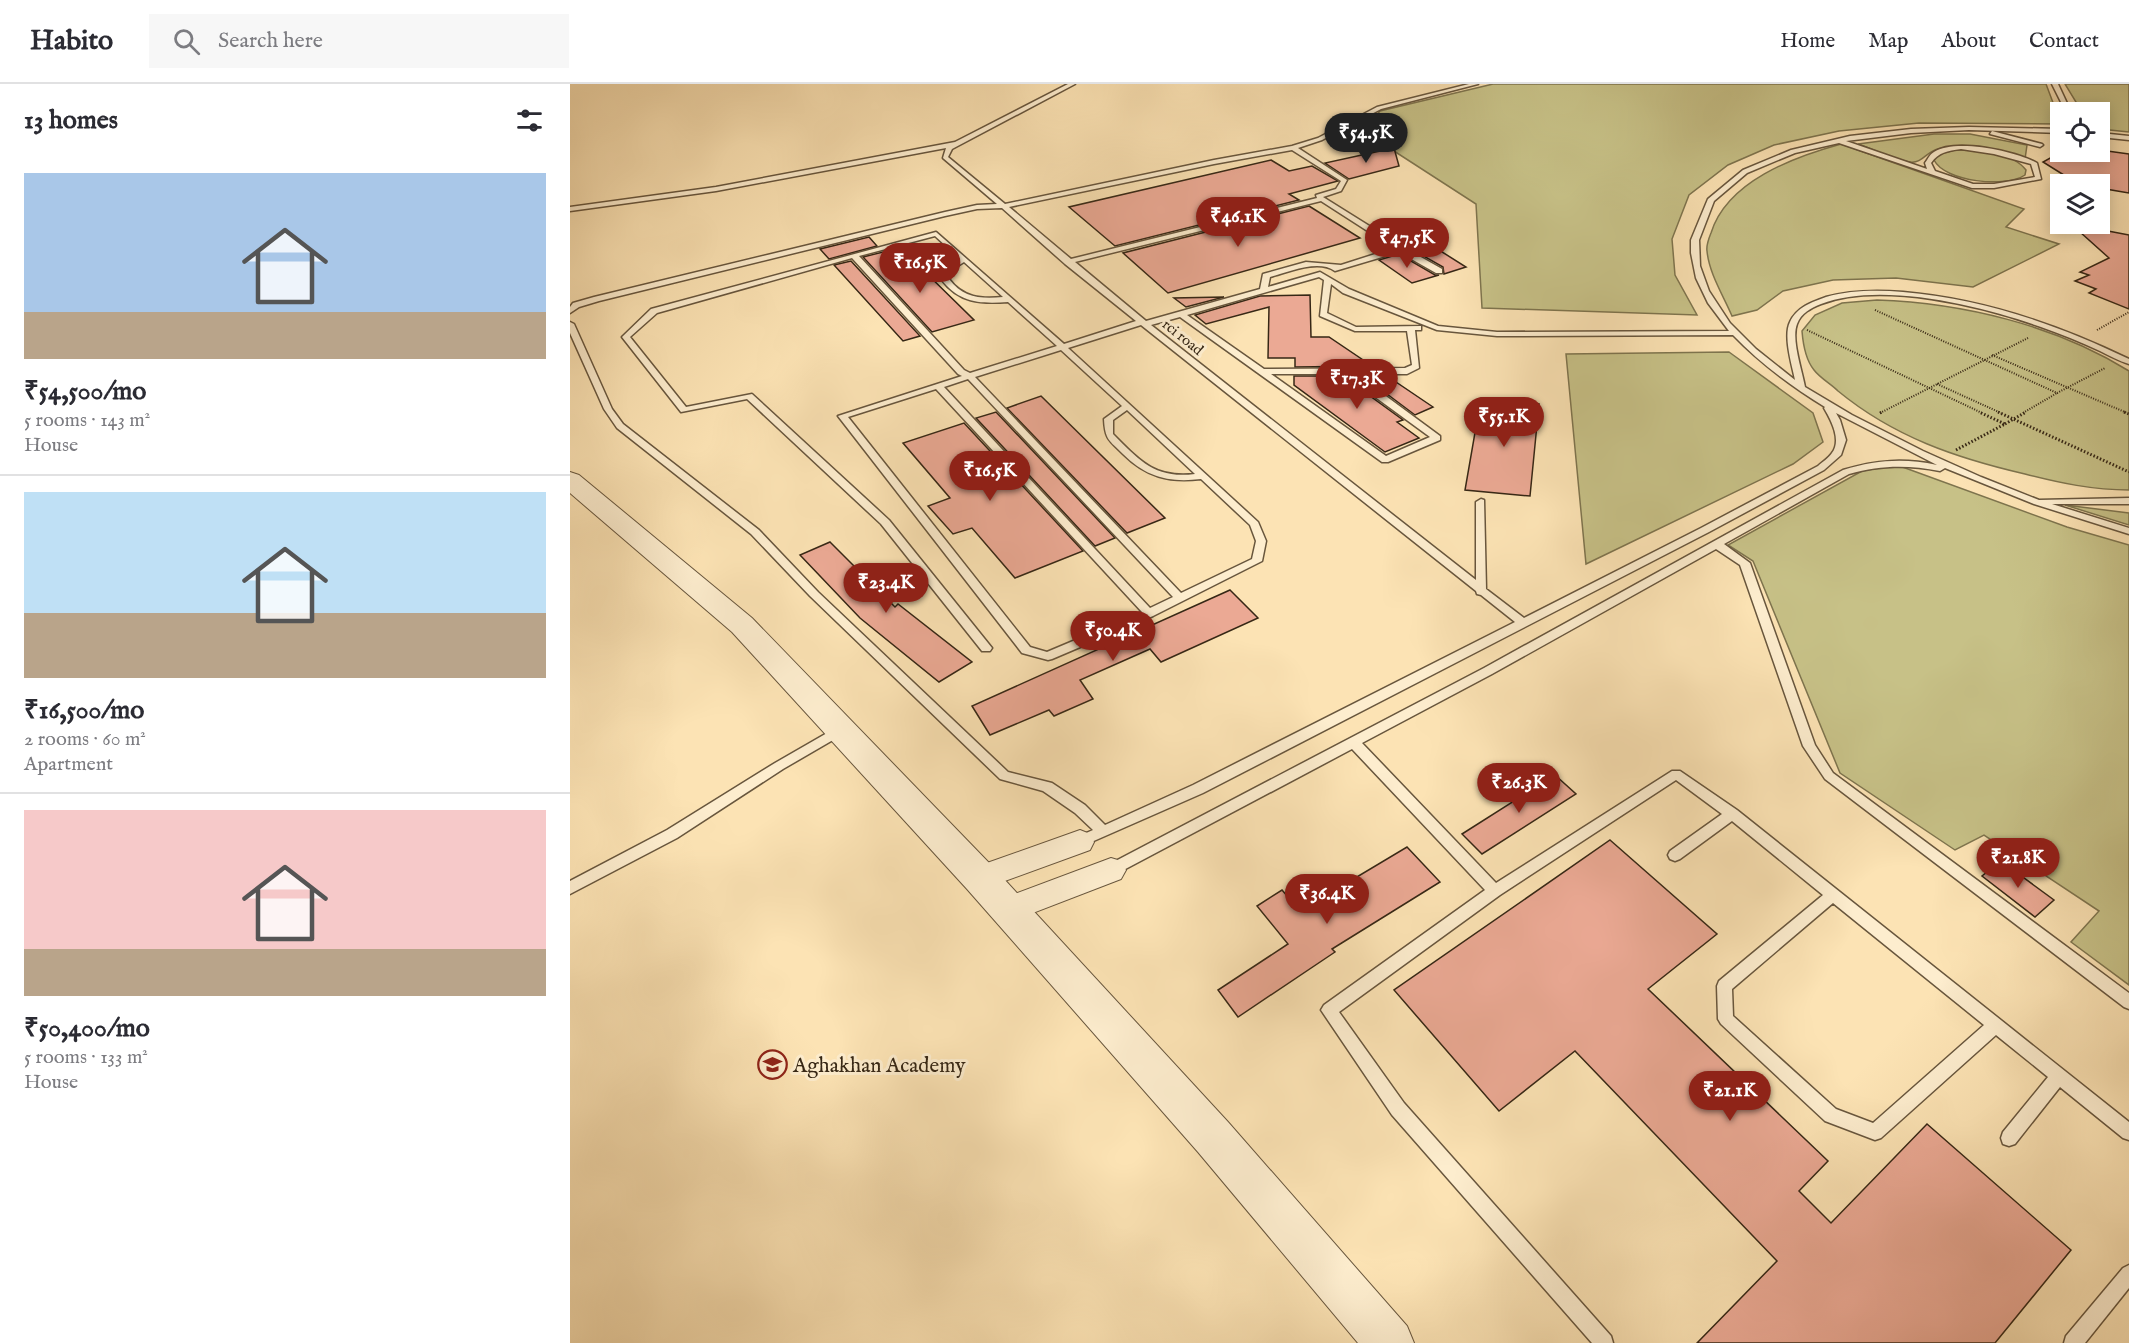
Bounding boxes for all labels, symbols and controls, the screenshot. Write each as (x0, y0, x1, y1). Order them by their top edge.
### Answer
search box (149, 14, 569, 68)
text: Habito (30, 24, 113, 59)
icon: search (170, 25, 203, 58)
text: Search here (218, 27, 323, 55)
text: Home (1780, 28, 1835, 55)
text: Map (1868, 28, 1908, 55)
text: About (1941, 28, 1996, 55)
text: Contact (2029, 28, 2099, 55)
map controls (2050, 102, 2110, 234)
button: locate (2050, 102, 2110, 162)
text: 13 homes (24, 104, 118, 137)
icon: filters (513, 104, 546, 137)
pin: ₹54.5K (1317, 113, 1415, 164)
text: ₹54.5K (1339, 120, 1393, 145)
button: layers (2050, 174, 2110, 234)
pin: ₹46.1K (1189, 197, 1287, 248)
text: ₹46.1K (1210, 204, 1266, 229)
icon: home (231, 212, 339, 320)
pin: ₹47.5K (1358, 218, 1456, 269)
text: ₹47.5K (1379, 225, 1435, 250)
pin: ₹16.5K (871, 243, 969, 294)
text: ₹16.5K (893, 250, 947, 275)
street label: rci road (1158, 315, 1208, 360)
pin: ₹17.3K (1308, 359, 1406, 410)
text: ₹17.3K (1330, 366, 1384, 391)
text: ₹54,500/mo (24, 375, 146, 408)
pin: ₹55.1K (1455, 397, 1553, 448)
text: ₹55.1K (1478, 404, 1530, 429)
text: 5 rooms · 143 m² (24, 408, 150, 433)
text: House (24, 433, 78, 458)
pin: ₹16.5K (941, 451, 1039, 502)
text: ₹16.5K (963, 458, 1017, 483)
icon: home (231, 531, 339, 639)
pin: ₹23.4K (837, 563, 935, 614)
text: ₹23.4K (858, 570, 915, 595)
pin: ₹50.4K (1064, 611, 1162, 662)
text: ₹50.4K (1084, 618, 1142, 643)
text: ₹16,500/mo (24, 694, 144, 727)
text: 2 rooms · 60 m² (24, 727, 146, 752)
text: Apartment (24, 752, 113, 777)
pin: ₹26.3K (1470, 763, 1568, 814)
text: ₹26.3K (1491, 770, 1547, 795)
pin: ₹21.8K (1969, 838, 2067, 889)
text: ₹21.8K (1991, 845, 2045, 870)
icon: home (231, 849, 339, 957)
pin: ₹36.4K (1278, 874, 1376, 925)
text: ₹36.4K (1299, 881, 1355, 906)
text: ₹50,400/mo (24, 1012, 150, 1045)
text: 5 rooms · 133 m² (24, 1045, 148, 1070)
school or university icon: Aghakhan Academy (756, 1049, 788, 1081)
place label: Aghakhan Academy (792, 1053, 966, 1080)
text: House (24, 1070, 78, 1095)
pin: ₹21.1K (1681, 1071, 1779, 1122)
text: ₹21.1K (1703, 1078, 1757, 1103)

